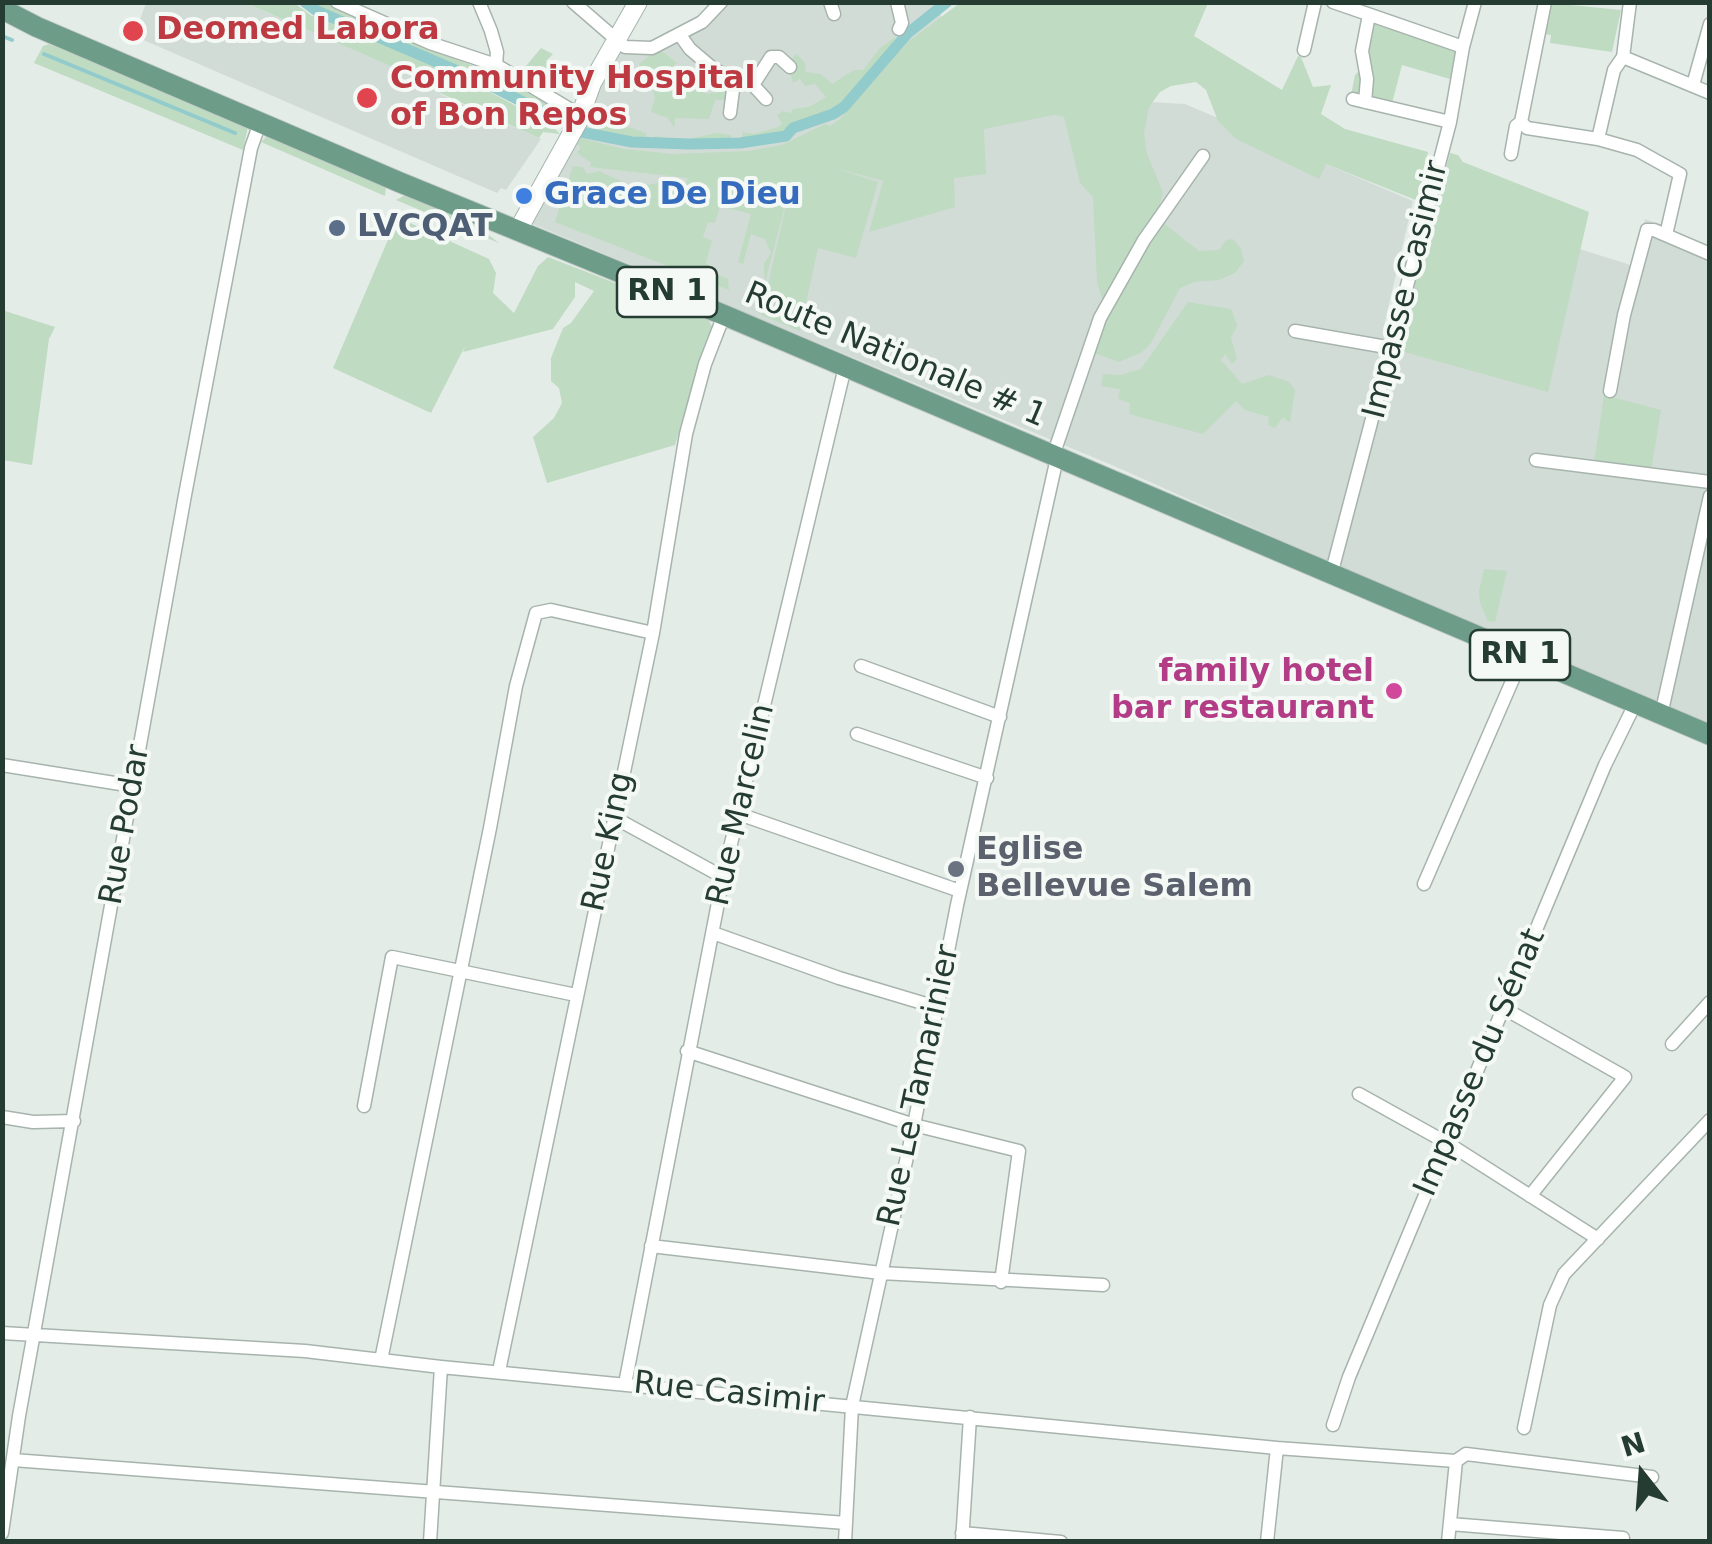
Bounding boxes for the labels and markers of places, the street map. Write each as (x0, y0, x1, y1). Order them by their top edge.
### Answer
place label: Deomed Labora (156, 12, 440, 50)
marker: Deomed Labora (120, 18, 146, 44)
place label: Community Hospital of Bon Repos (390, 61, 756, 136)
marker: Community Hospital of Bon Repos (354, 85, 380, 111)
place label: Grace De Dieu (544, 177, 801, 215)
marker: Grace De Dieu (513, 185, 535, 207)
place label: LVCQAT (357, 209, 493, 247)
marker: LVCQAT (326, 217, 348, 239)
place label: family hotel bar restaurant (1111, 654, 1374, 729)
marker: family hotel bar restaurant (1383, 680, 1405, 702)
place label: Eglise Bellevue Salem (976, 832, 1253, 907)
marker: Eglise Bellevue Salem (945, 858, 967, 880)

